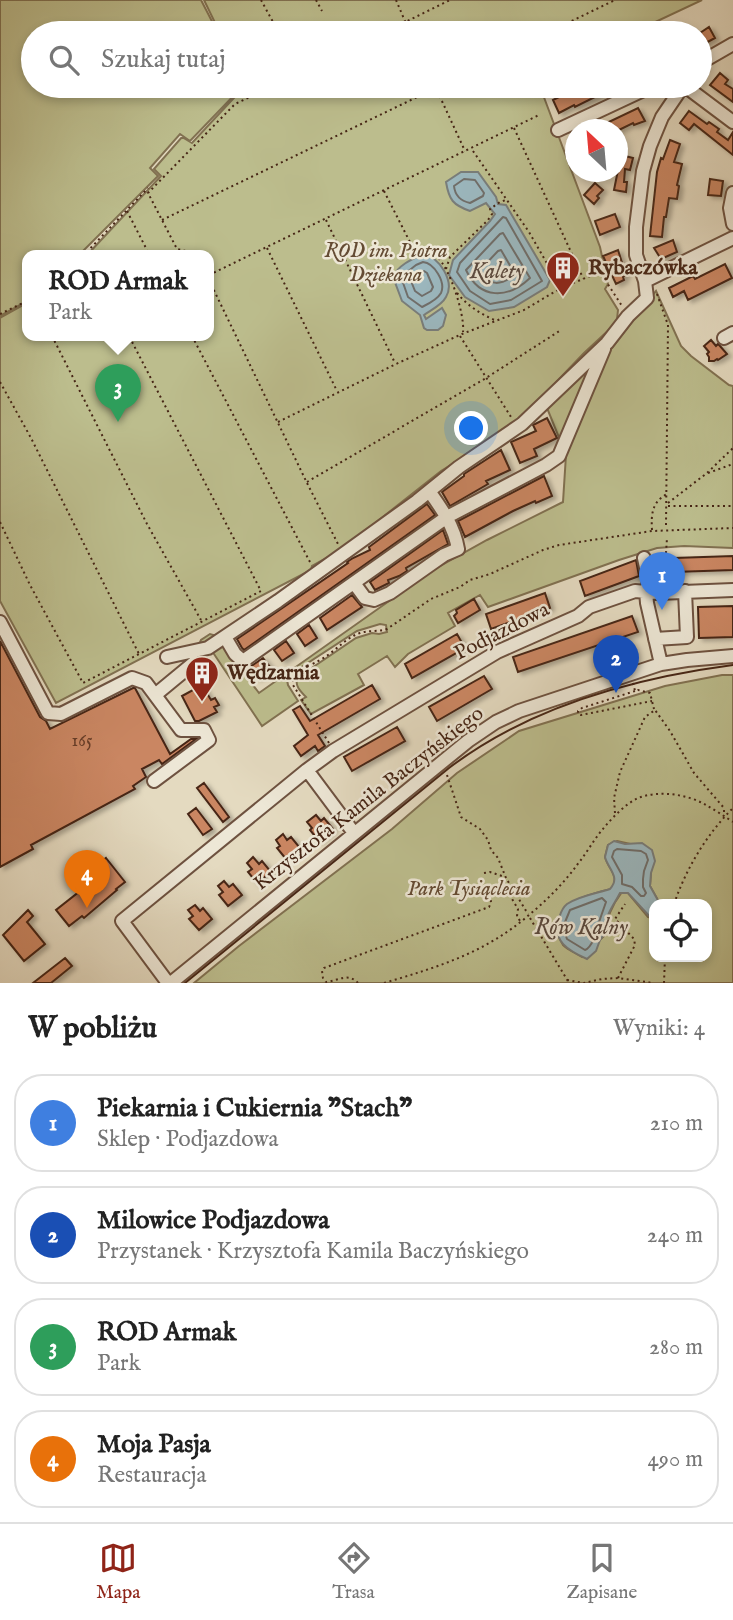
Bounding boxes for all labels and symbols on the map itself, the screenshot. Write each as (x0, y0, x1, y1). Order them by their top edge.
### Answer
north arrow (565, 119, 628, 182)
park label: ROD im. Piotra Dziekana (324, 238, 448, 289)
building icon: Rybaczówka (544, 249, 582, 298)
place label: Rybaczówka (588, 255, 699, 282)
water label: Kalety (469, 257, 525, 286)
pin: 3 (95, 364, 141, 422)
your location (454, 411, 488, 445)
pin: 1 (639, 552, 685, 610)
street label: Podjazdowa (450, 596, 555, 667)
pin: 2 (593, 635, 639, 693)
building icon: Wędzarnia (183, 654, 221, 703)
place label: Wędzarnia (226, 660, 320, 687)
street label: Krzysztofa Kamila Baczyńskiego (248, 701, 490, 897)
house number: 165 (72, 730, 93, 753)
pin: 4 (64, 850, 110, 908)
park label: Park Tysiąclecia (407, 876, 531, 903)
water label: Rów Kalny (534, 913, 628, 942)

